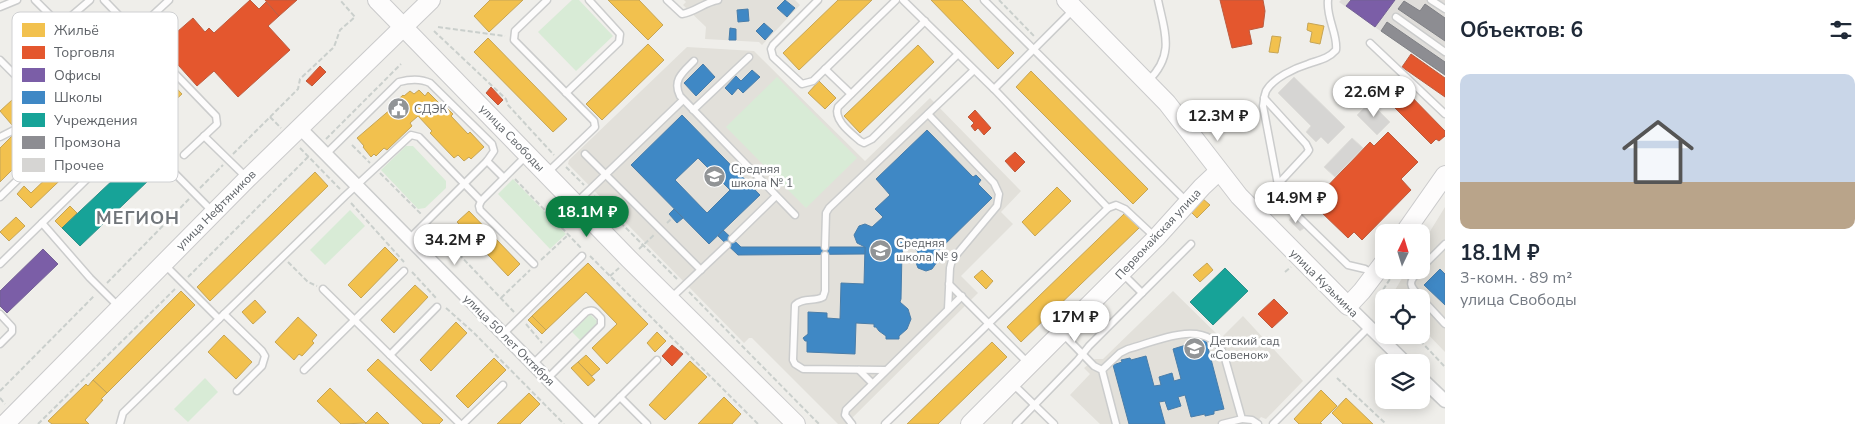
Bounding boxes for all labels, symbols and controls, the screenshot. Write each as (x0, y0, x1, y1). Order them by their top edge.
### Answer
legend (12, 12, 178, 182)
text: Объектов: 6 (1460, 16, 1583, 44)
icon: filters (1827, 16, 1855, 44)
text: Жильё (54, 21, 99, 40)
text: Торговля (54, 43, 115, 62)
text: Офисы (54, 66, 101, 85)
pin: 22.6M ₽ (1328, 76, 1420, 118)
text: 22.6M ₽ (1344, 81, 1404, 103)
text: Школы (54, 88, 102, 107)
public building icon: СДЭК (386, 97, 410, 121)
pin: 12.3M ₽ (1172, 100, 1264, 142)
place label: СДЭК (414, 101, 447, 117)
street label: улица Свободы (476, 101, 548, 175)
text: 12.3M ₽ (1188, 105, 1248, 127)
icon: home (1613, 107, 1703, 197)
text: Учреждения (53, 111, 137, 130)
text: Промзона (54, 133, 121, 152)
text: Прочее (54, 156, 104, 175)
place label: Средняя школа № 1 (731, 161, 793, 191)
school or university icon: Средняя школа № 1 (703, 164, 727, 188)
street label: улица Нефтяников (172, 166, 260, 254)
pin: 14.9M ₽ (1250, 182, 1342, 224)
street label: Первомайская улица (1112, 185, 1204, 283)
text: 14.9M ₽ (1266, 187, 1326, 209)
pin: 18.1M ₽ (541, 196, 633, 238)
text: 18.1M ₽ (557, 201, 617, 223)
district label: МЕГИОН (96, 206, 180, 230)
pin: 34.2M ₽ (409, 224, 501, 266)
north arrow (1375, 224, 1430, 279)
map controls (1375, 224, 1430, 409)
text: 34.2M ₽ (425, 229, 485, 251)
place label: Средняя школа № 9 (896, 235, 958, 265)
school or university icon: Средняя школа № 9 (868, 238, 892, 262)
text: 18.1M ₽ (1460, 239, 1540, 267)
street label: улица Кузьмина (1286, 245, 1362, 321)
text: 3-комн. · 89 m² (1460, 267, 1572, 289)
button: locate (1375, 289, 1430, 344)
text: улица Свободы (1460, 289, 1577, 311)
street label: улица 50 лет Октября (460, 291, 558, 389)
pin: 17M ₽ (1040, 300, 1110, 343)
text: 17M ₽ (1051, 306, 1099, 328)
place label: Детский сад «Совенок» (1210, 333, 1279, 363)
school or university icon: Детский сад «Совенок» (1182, 336, 1206, 360)
button: layers (1375, 354, 1430, 409)

